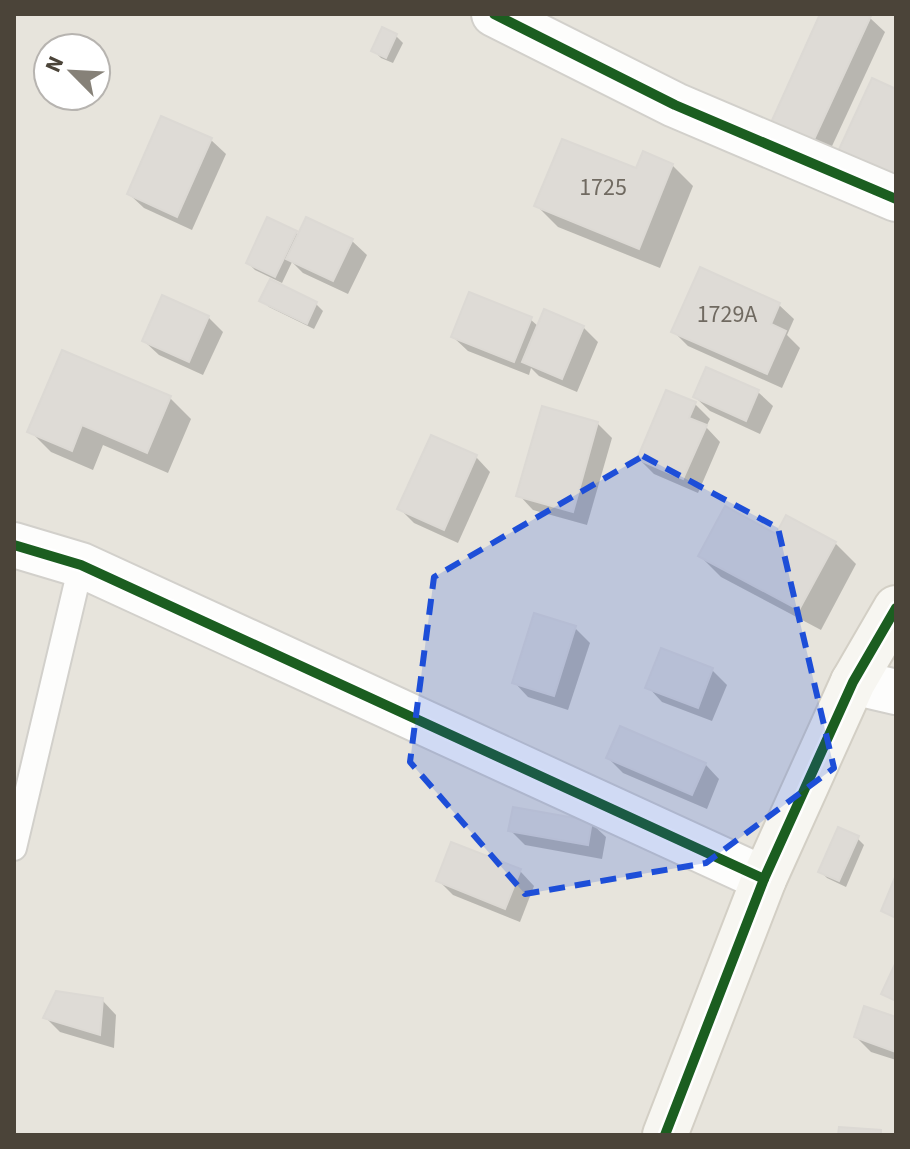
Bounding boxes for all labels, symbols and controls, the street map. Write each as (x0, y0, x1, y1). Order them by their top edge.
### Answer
north arrow (32, 32, 112, 112)
text: N (37, 51, 72, 77)
house number: 1725 (579, 170, 627, 205)
house number: 1729A (697, 297, 757, 332)

